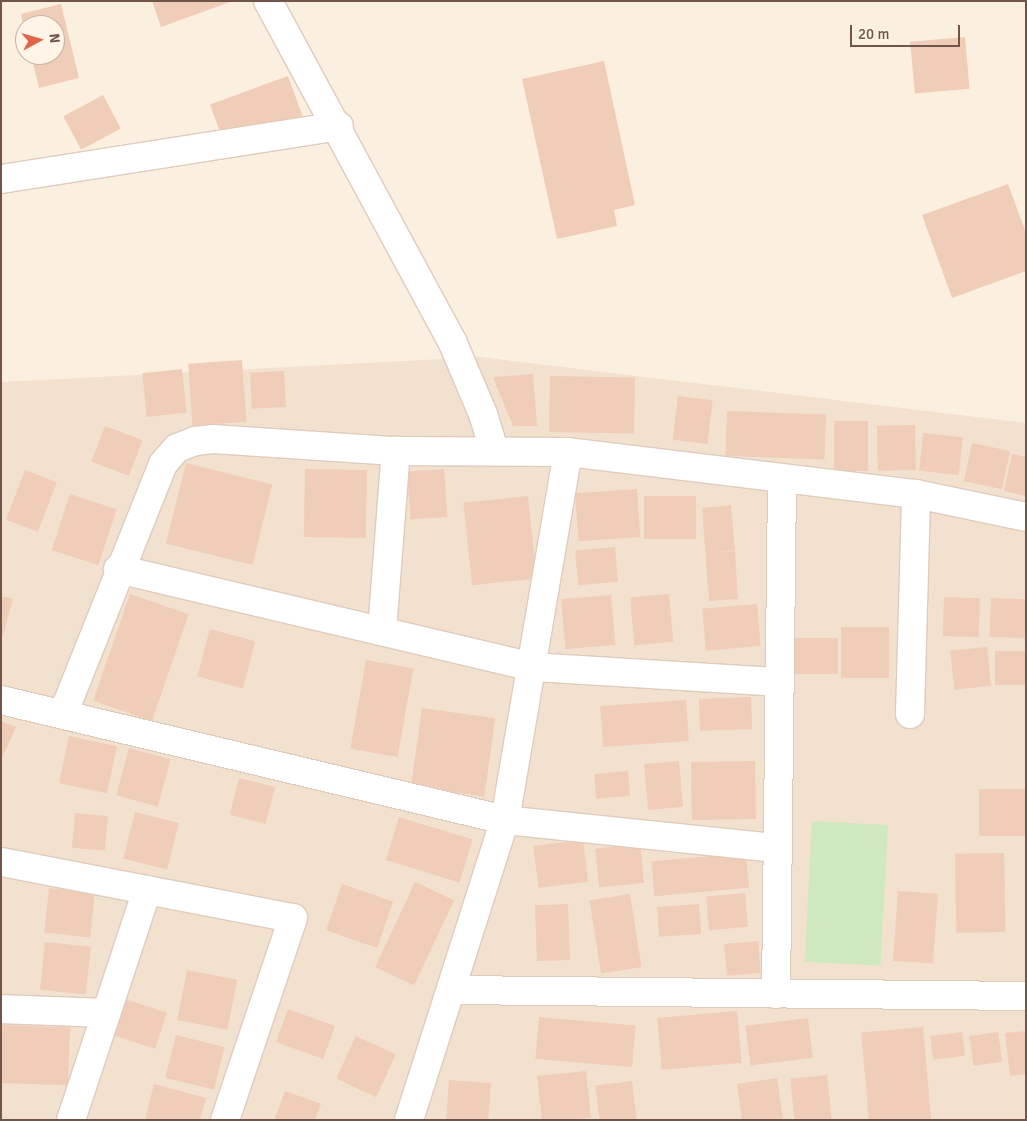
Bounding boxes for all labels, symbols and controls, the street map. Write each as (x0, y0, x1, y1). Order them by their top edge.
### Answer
north arrow (15, 15, 65, 65)
scale bar (852, 15, 962, 47)
text: 20 m (858, 25, 889, 43)
text: N (45, 33, 63, 44)

